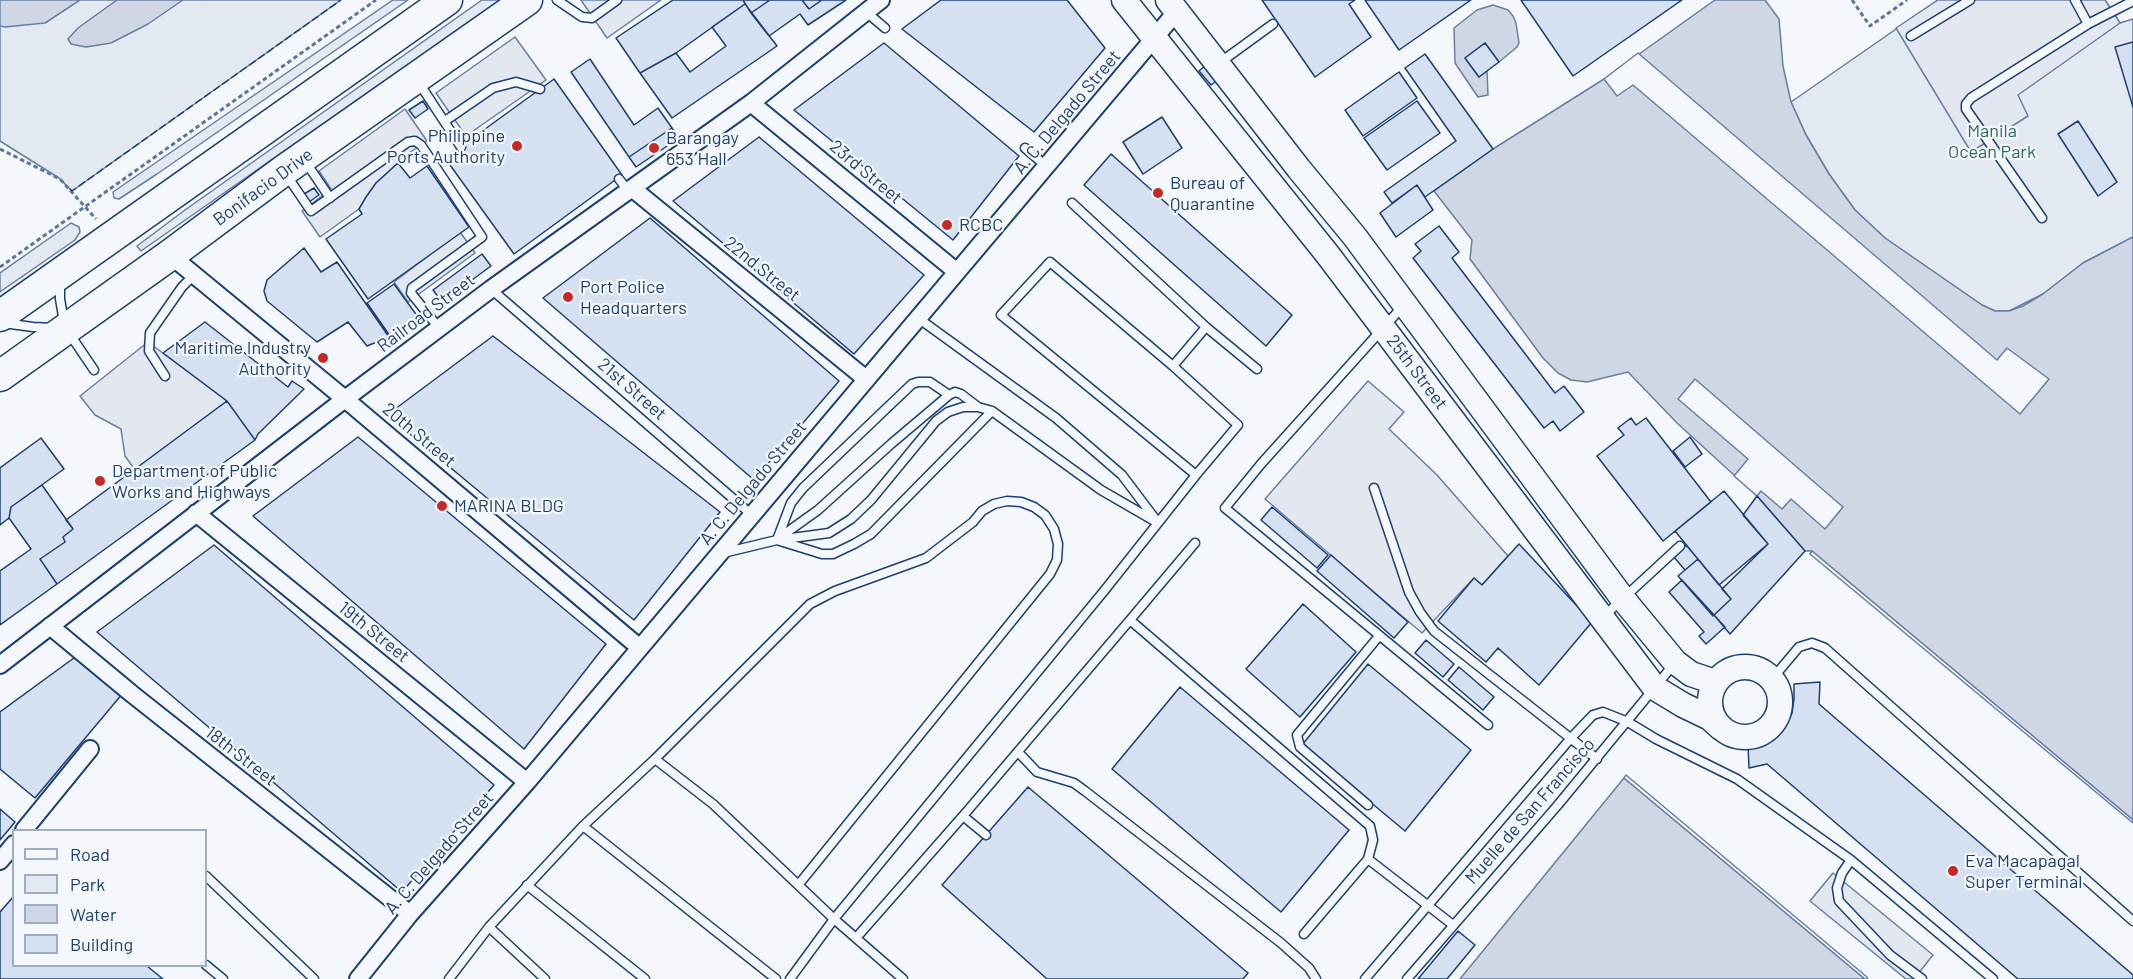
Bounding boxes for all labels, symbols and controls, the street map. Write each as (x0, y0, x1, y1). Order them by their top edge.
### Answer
street label: A. C. Delgado Street (1009, 46, 1125, 178)
park label: Manila Ocean Park (1948, 120, 2036, 162)
place label: Philippine Ports Authority (387, 125, 505, 168)
place label: Barangay 653 Hall (666, 127, 739, 170)
street label: 23rd Street (825, 135, 907, 209)
marker: Philippine Ports Authority (510, 139, 524, 153)
marker: Barangay 653 Hall (647, 141, 661, 155)
street label: Bonifacio Drive (209, 144, 317, 230)
place label: Bureau of Quarantine (1170, 172, 1255, 214)
marker: Bureau of Quarantine (1151, 186, 1165, 200)
place label: RCBC (959, 214, 1003, 236)
marker: RCBC (940, 218, 954, 232)
street label: 22nd Street (720, 232, 804, 306)
street label: Railroad Street (373, 269, 479, 357)
place label: Port Police Headquarters (580, 276, 687, 318)
marker: Port Police Headquarters (561, 290, 575, 304)
street label: 25th Street (1382, 330, 1452, 414)
place label: Maritime Industry Authority (174, 337, 311, 380)
marker: Maritime Industry Authority (316, 351, 330, 365)
street label: 21st Street (593, 353, 671, 425)
street label: 20th Street (378, 398, 460, 472)
street label: A. C. Delgado Street (695, 417, 811, 549)
place label: Department of Public Works and Highways (112, 460, 277, 502)
marker: Department of Public Works and Highways (93, 474, 107, 488)
place label: MARINA BLDG (454, 495, 564, 517)
marker: MARINA BLDG (435, 499, 449, 513)
street label: 19th Street (334, 597, 414, 667)
street label: 18th Street (201, 721, 281, 791)
street label: Muelle de San Francisco (1461, 733, 1599, 889)
street label: A. C. Delgado Street (380, 787, 498, 919)
legend (12, 829, 207, 967)
text: Road (70, 843, 110, 865)
place label: Eva Macapagal Super Terminal (1965, 850, 2082, 892)
marker: Eva Macapagal Super Terminal (1946, 864, 1960, 878)
text: Park (70, 873, 105, 895)
text: Water (70, 903, 117, 925)
text: Building (70, 933, 133, 955)

